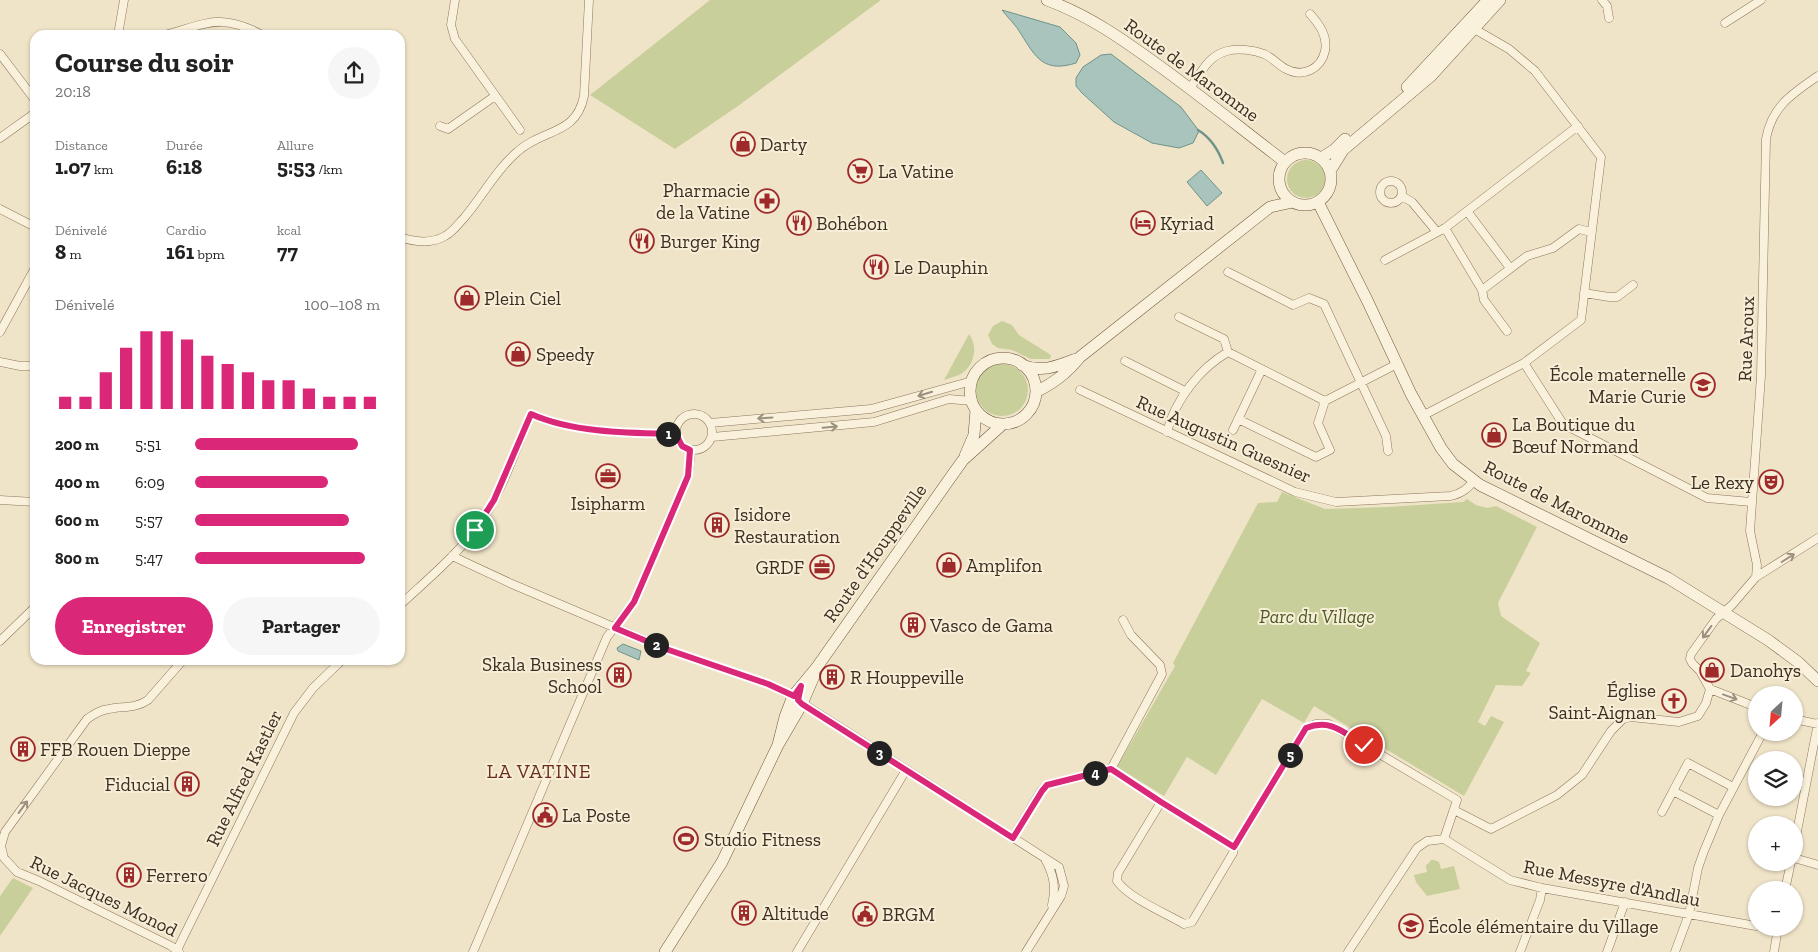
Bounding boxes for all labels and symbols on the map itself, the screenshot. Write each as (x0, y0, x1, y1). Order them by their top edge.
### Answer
street label: Route de Maromme (1120, 13, 1264, 127)
shop icon: Darty (730, 131, 756, 157)
place label: Darty (760, 133, 808, 156)
supermarket icon: La Vatine (847, 158, 873, 184)
place label: La Vatine (878, 160, 954, 183)
place label: Pharmacie de la Vatine (656, 179, 750, 224)
pharmacy icon: Pharmacie de la Vatine (754, 188, 780, 214)
restaurant icon: Bohébon (786, 210, 812, 236)
hotel icon: Kyriad (1130, 210, 1156, 236)
place label: Bohébon (816, 212, 888, 235)
place label: Kyriad (1160, 212, 1214, 235)
restaurant icon: Burger King (629, 228, 655, 254)
place label: Burger King (660, 230, 761, 253)
restaurant icon: Le Dauphin (863, 254, 889, 280)
place label: Le Dauphin (894, 256, 988, 279)
shop icon: Plein Ciel (454, 285, 480, 311)
place label: Plein Ciel (484, 287, 561, 310)
street label: Rue Aroux (1733, 296, 1759, 382)
shop icon: Speedy (505, 341, 531, 367)
place label: Speedy (536, 343, 595, 366)
place label: École maternelle Marie Curie (1550, 363, 1686, 408)
school or university icon: École maternelle Marie Curie (1690, 372, 1716, 398)
one-way arrow (917, 389, 933, 399)
street label: Rue Augustin Guesnier (1133, 390, 1315, 488)
place label: La Boutique du Bœuf Normand (1512, 413, 1639, 458)
one-way arrow (757, 414, 773, 423)
pin: 1 (656, 422, 680, 446)
one-way arrow (822, 422, 838, 431)
shop icon: La Boutique du Bœuf Normand (1481, 422, 1507, 448)
street label: Route de Maromme (1480, 455, 1634, 549)
office icon: Isipharm (595, 463, 621, 489)
theatre icon: Le Rexy (1758, 469, 1784, 495)
place label: Le Rexy (1691, 471, 1754, 494)
street label: Route d'Houppeville (819, 479, 931, 627)
place label: Isipharm (571, 492, 646, 515)
place label: Isidore Restauration (734, 503, 840, 548)
pin (454, 509, 496, 551)
building icon: Isidore Restauration (704, 512, 730, 538)
shop icon: Amplifon (936, 552, 962, 578)
one-way arrow (1780, 553, 1794, 563)
office icon: GRDF (809, 554, 835, 580)
place label: Amplifon (966, 554, 1042, 577)
place label: GRDF (755, 556, 804, 579)
park label: Parc du Village (1259, 605, 1375, 628)
building icon: Vasco de Gama (900, 612, 926, 638)
place label: Vasco de Gama (929, 614, 1053, 637)
one-way arrow (1702, 625, 1712, 639)
pin: 2 (644, 632, 668, 658)
place label: Skala Business School (482, 653, 602, 698)
shop icon: Danohys (1699, 657, 1725, 683)
place label: Danohys (1730, 659, 1801, 682)
building icon: Skala Business School (606, 662, 632, 688)
building icon: R Houppeville (819, 664, 845, 690)
place label: R Houppeville (850, 666, 964, 689)
place label: Église Saint-Aignan (1548, 679, 1656, 724)
north arrow (1748, 686, 1802, 741)
church icon: Église Saint-Aignan (1661, 688, 1687, 714)
one-way arrow (1722, 692, 1737, 702)
street label: Rue Alfred Kastler (201, 706, 287, 850)
pin (1343, 724, 1385, 766)
building icon: FFB Rouen Dieppe (10, 736, 36, 762)
place label: FFB Rouen Dieppe (40, 738, 191, 761)
pin: 3 (866, 740, 892, 766)
pin: 5 (1278, 742, 1302, 768)
district label: LA VATINE (487, 759, 591, 783)
pin: 4 (1082, 760, 1108, 786)
building icon: Fiducial (174, 771, 200, 797)
place label: Fiducial (105, 773, 170, 796)
one-way arrow (18, 800, 28, 814)
public building icon: La Poste (532, 802, 558, 828)
place label: La Poste (562, 804, 630, 827)
sports icon: Studio Fitness (673, 826, 699, 852)
place label: Studio Fitness (704, 828, 821, 851)
street label: Rue Jacques Monod (27, 850, 182, 942)
street label: Rue Messyre d'Andlau (1522, 855, 1703, 911)
building icon: Ferrero (116, 862, 142, 888)
place label: Ferrero (146, 864, 208, 887)
building icon: Altitude (731, 900, 757, 926)
public building icon: BRGM (852, 901, 878, 927)
place label: Altitude (762, 902, 829, 925)
place label: BRGM (882, 903, 935, 926)
school or university icon: École élémentaire du Village (1398, 913, 1424, 939)
place label: École élémentaire du Village (1428, 915, 1659, 938)

